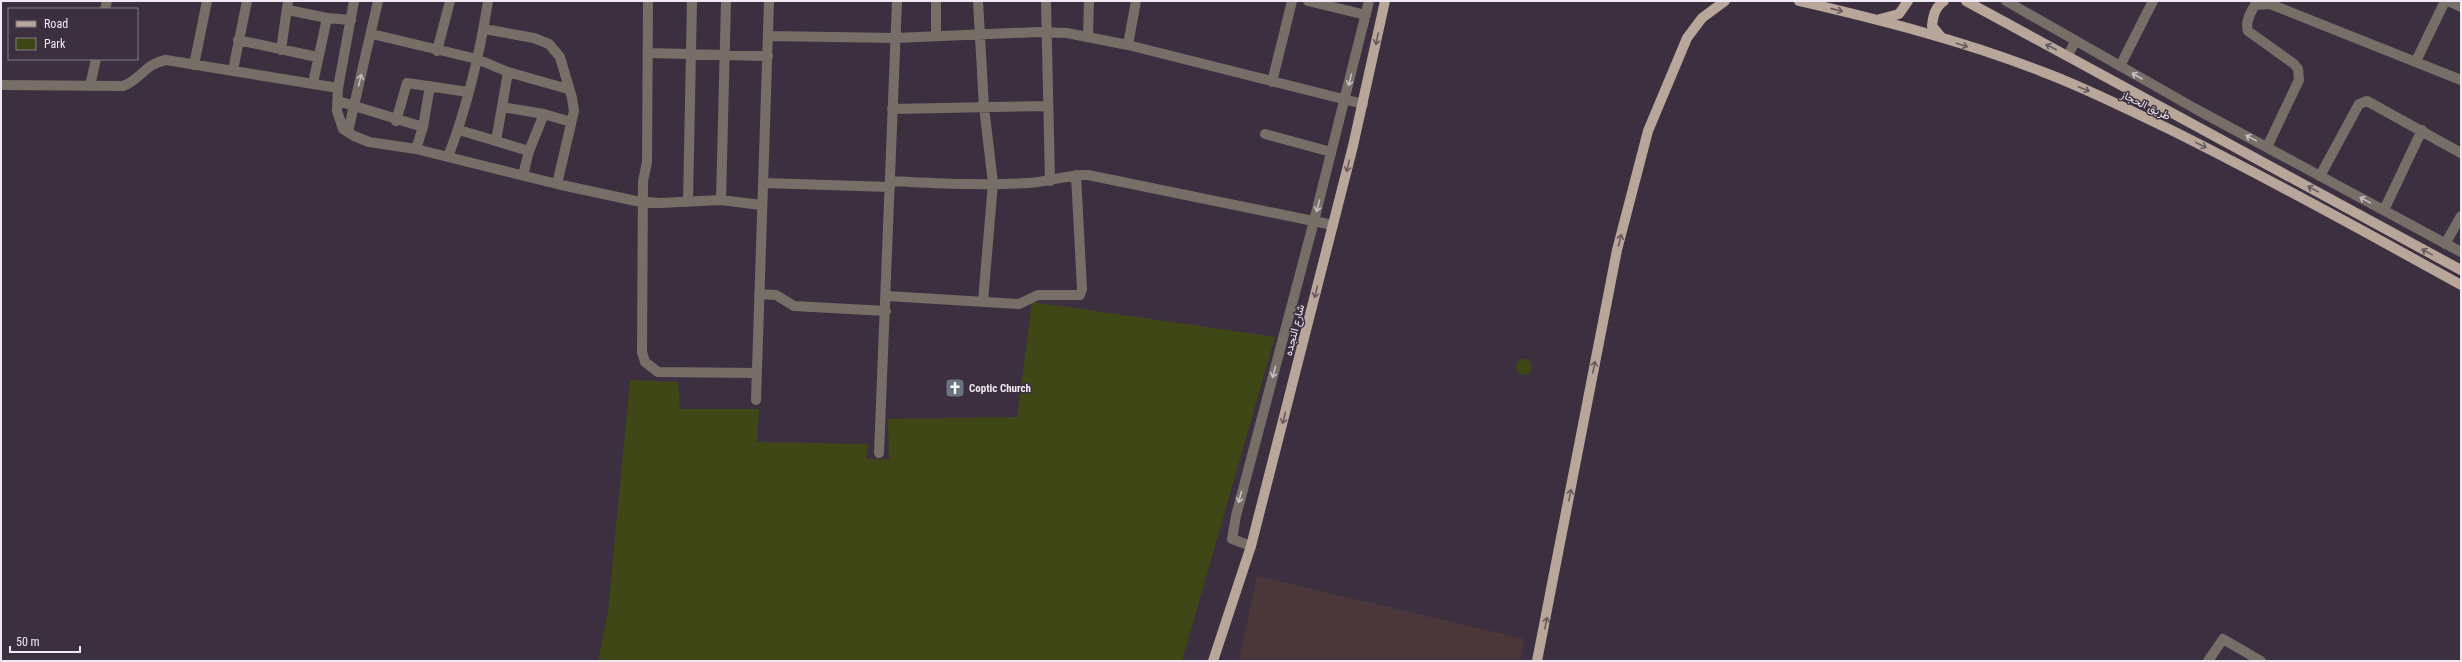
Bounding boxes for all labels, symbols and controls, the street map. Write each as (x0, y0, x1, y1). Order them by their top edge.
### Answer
one-way arrow (1830, 6, 1843, 14)
legend (8, 8, 138, 60)
text: Road (44, 17, 68, 31)
one-way arrow (1372, 32, 1380, 45)
text: Park (44, 37, 66, 51)
one-way arrow (1956, 41, 1968, 49)
one-way arrow (2045, 42, 2057, 50)
one-way arrow (2131, 71, 2143, 79)
one-way arrow (1345, 73, 1353, 86)
one-way arrow (357, 74, 364, 87)
one-way arrow (2078, 85, 2090, 93)
street label: طريق الحجاز (2118, 88, 2173, 123)
one-way arrow (2245, 134, 2257, 142)
one-way arrow (2195, 142, 2207, 149)
one-way arrow (1343, 159, 1351, 172)
one-way arrow (2307, 185, 2319, 193)
one-way arrow (2359, 196, 2371, 204)
one-way arrow (1314, 199, 1321, 212)
one-way arrow (1617, 234, 1624, 247)
one-way arrow (2421, 247, 2433, 255)
one-way arrow (1312, 285, 1319, 298)
street label: شارع النجده (1282, 303, 1308, 357)
one-way arrow (1590, 361, 1598, 374)
one-way arrow (1270, 365, 1277, 378)
church icon: Coptic Church (944, 377, 966, 399)
place label: Coptic Church (969, 382, 1031, 395)
one-way arrow (1280, 411, 1287, 424)
one-way arrow (1566, 489, 1574, 502)
one-way arrow (1236, 491, 1244, 504)
one-way arrow (1542, 617, 1550, 630)
scale bar (10, 628, 80, 654)
text: 50 m (16, 635, 40, 649)

